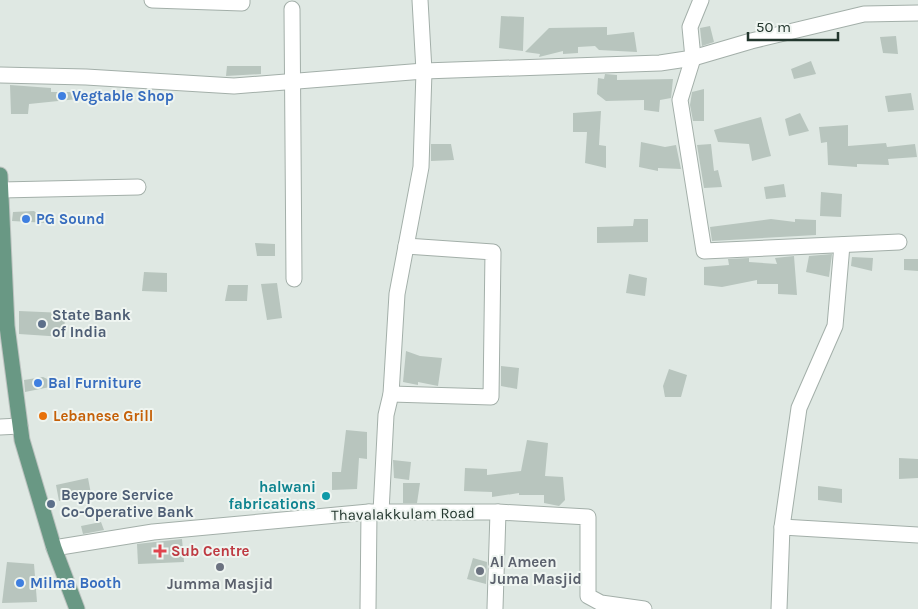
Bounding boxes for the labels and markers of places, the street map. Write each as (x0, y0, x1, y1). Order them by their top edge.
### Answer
place label: Vegtable Shop (72, 87, 174, 105)
marker: Vegtable Shop (56, 90, 68, 102)
place label: PG Sound (36, 210, 105, 228)
marker: PG Sound (20, 213, 32, 225)
place label: State Bank of India (52, 306, 131, 341)
marker: State Bank of India (36, 318, 48, 330)
place label: Bal Furniture (48, 374, 141, 392)
marker: Bal Furniture (32, 377, 44, 389)
place label: Lebanese Grill (53, 407, 153, 425)
marker: Lebanese Grill (37, 410, 49, 422)
place label: halwani fabrications (228, 478, 316, 513)
place label: Beypore Service Co-Operative Bank (61, 486, 194, 521)
marker: halwani fabrications (320, 490, 332, 502)
marker: Beypore Service Co-Operative Bank (45, 498, 57, 510)
place label: Sub Centre (171, 542, 250, 560)
marker: Sub Centre (153, 544, 167, 558)
place label: Al Ameen Juma Masjid (490, 553, 582, 588)
marker: Jumma Masjid (214, 561, 226, 573)
marker: Al Ameen Juma Masjid (474, 565, 486, 577)
place label: Milma Booth (30, 574, 121, 592)
place label: Jumma Masjid (167, 575, 273, 593)
marker: Milma Booth (14, 577, 26, 589)

